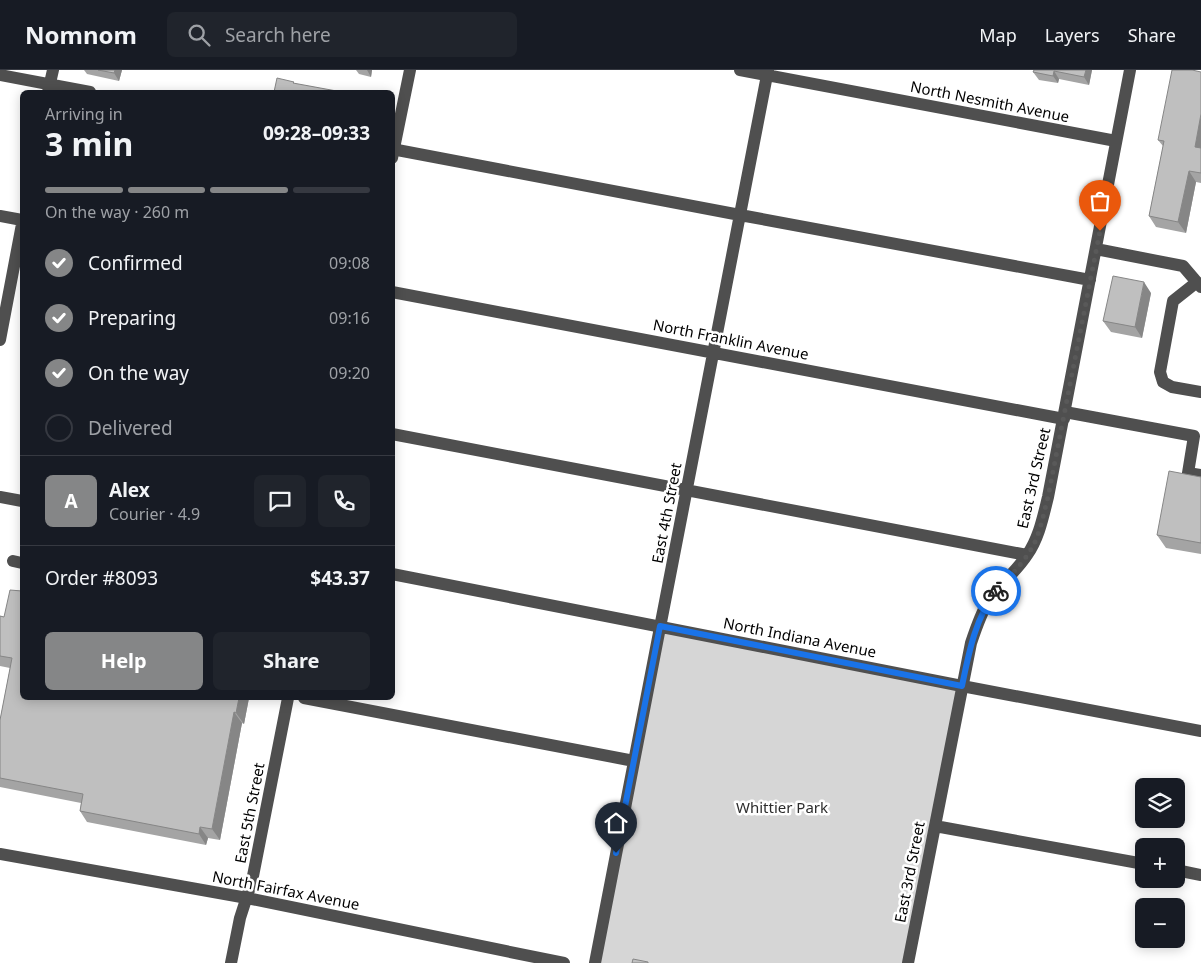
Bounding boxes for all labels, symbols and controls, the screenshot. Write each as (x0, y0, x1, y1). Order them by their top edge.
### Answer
search box (167, 12, 517, 57)
text: Nomnom (25, 18, 137, 51)
icon: search (185, 21, 213, 49)
text: Search here (225, 22, 331, 48)
text: Map (979, 23, 1017, 47)
text: Layers (1045, 23, 1100, 47)
text: Share (1128, 23, 1176, 47)
street label: North Nesmith Avenue (909, 76, 1071, 126)
text: Arriving in (45, 103, 123, 125)
text: 09:28–09:33 (263, 120, 370, 146)
text: 3 min (45, 122, 133, 165)
pin (1079, 180, 1121, 231)
icon: bag (1086, 187, 1114, 215)
text: On the way · 260 m (45, 201, 189, 223)
icon: check (45, 249, 73, 277)
text: Confirmed (88, 250, 183, 276)
text: 09:08 (329, 252, 370, 274)
icon: check (45, 304, 73, 332)
text: Preparing (88, 305, 176, 331)
text: 09:16 (329, 307, 370, 329)
street label: North Franklin Avenue (651, 314, 811, 364)
icon: check (45, 359, 73, 387)
text: On the way (88, 360, 189, 386)
text: 09:20 (329, 362, 370, 384)
text: Delivered (88, 415, 173, 441)
street label: East 3rd Street (1012, 425, 1054, 530)
street label: East 4th Street (646, 460, 686, 565)
button: chat (254, 475, 306, 527)
button: phone (318, 475, 370, 527)
text: Alex (109, 477, 150, 503)
text: A (64, 488, 78, 514)
text: Courier · 4.9 (109, 503, 200, 525)
text: Order #8093 (45, 565, 158, 591)
text: $43.37 (310, 565, 370, 591)
courier (971, 566, 1021, 616)
icon: bike (982, 577, 1010, 605)
street label: North Indiana Avenue (722, 612, 878, 662)
button: Help (45, 632, 203, 690)
button: Share (213, 632, 370, 690)
street label: East 5th Street (229, 760, 269, 865)
map controls (1135, 778, 1185, 948)
button: layers (1135, 778, 1185, 828)
park label: Whittier Park (736, 797, 828, 817)
pin (595, 802, 637, 853)
icon: home (602, 809, 630, 837)
street label: East 3rd Street (889, 819, 929, 924)
button: + (1135, 838, 1185, 888)
street label: North Fairfax Avenue (211, 866, 361, 914)
button: − (1135, 898, 1185, 948)

